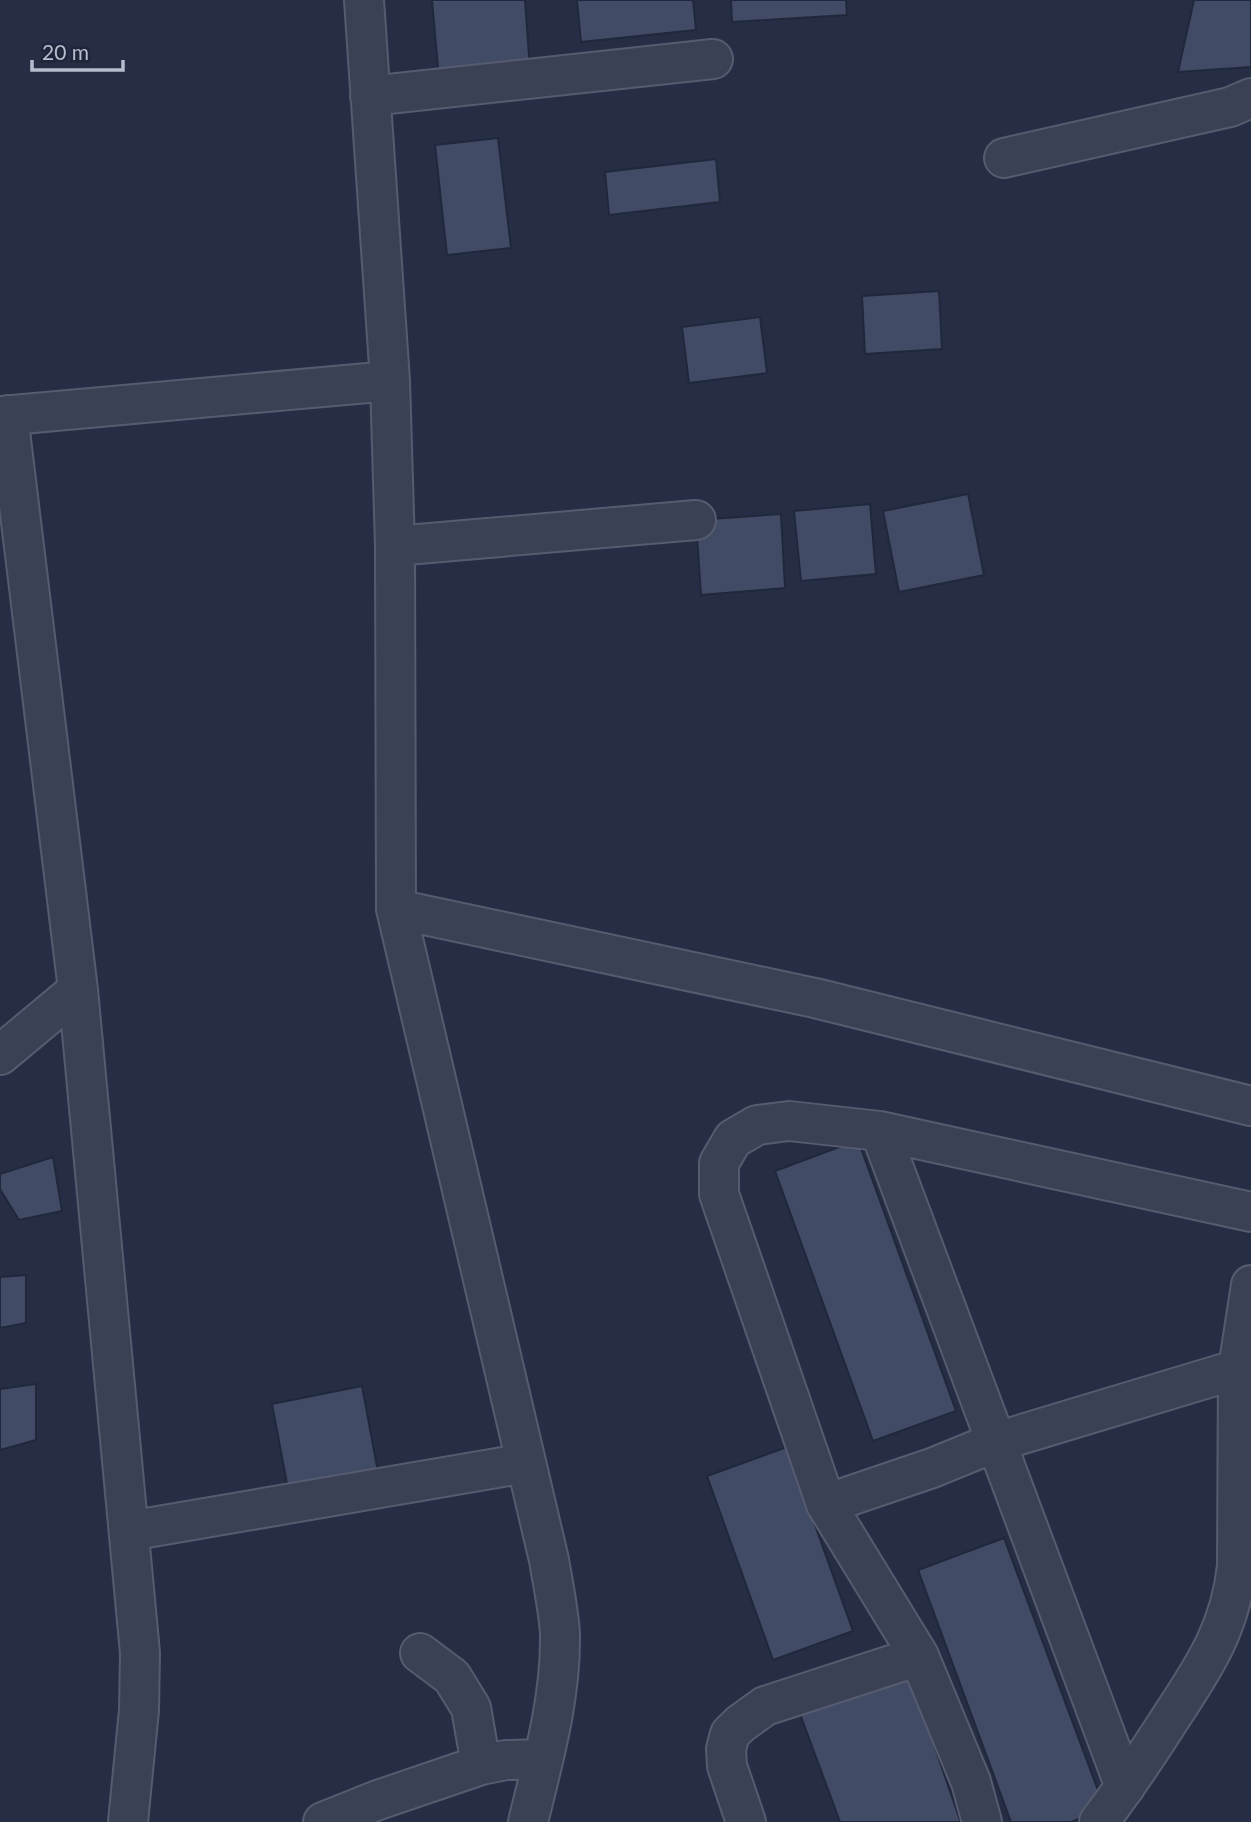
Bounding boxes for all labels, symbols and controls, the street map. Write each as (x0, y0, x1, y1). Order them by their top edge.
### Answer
scale bar (32, 28, 122, 72)
text: 20 m (42, 39, 89, 64)

